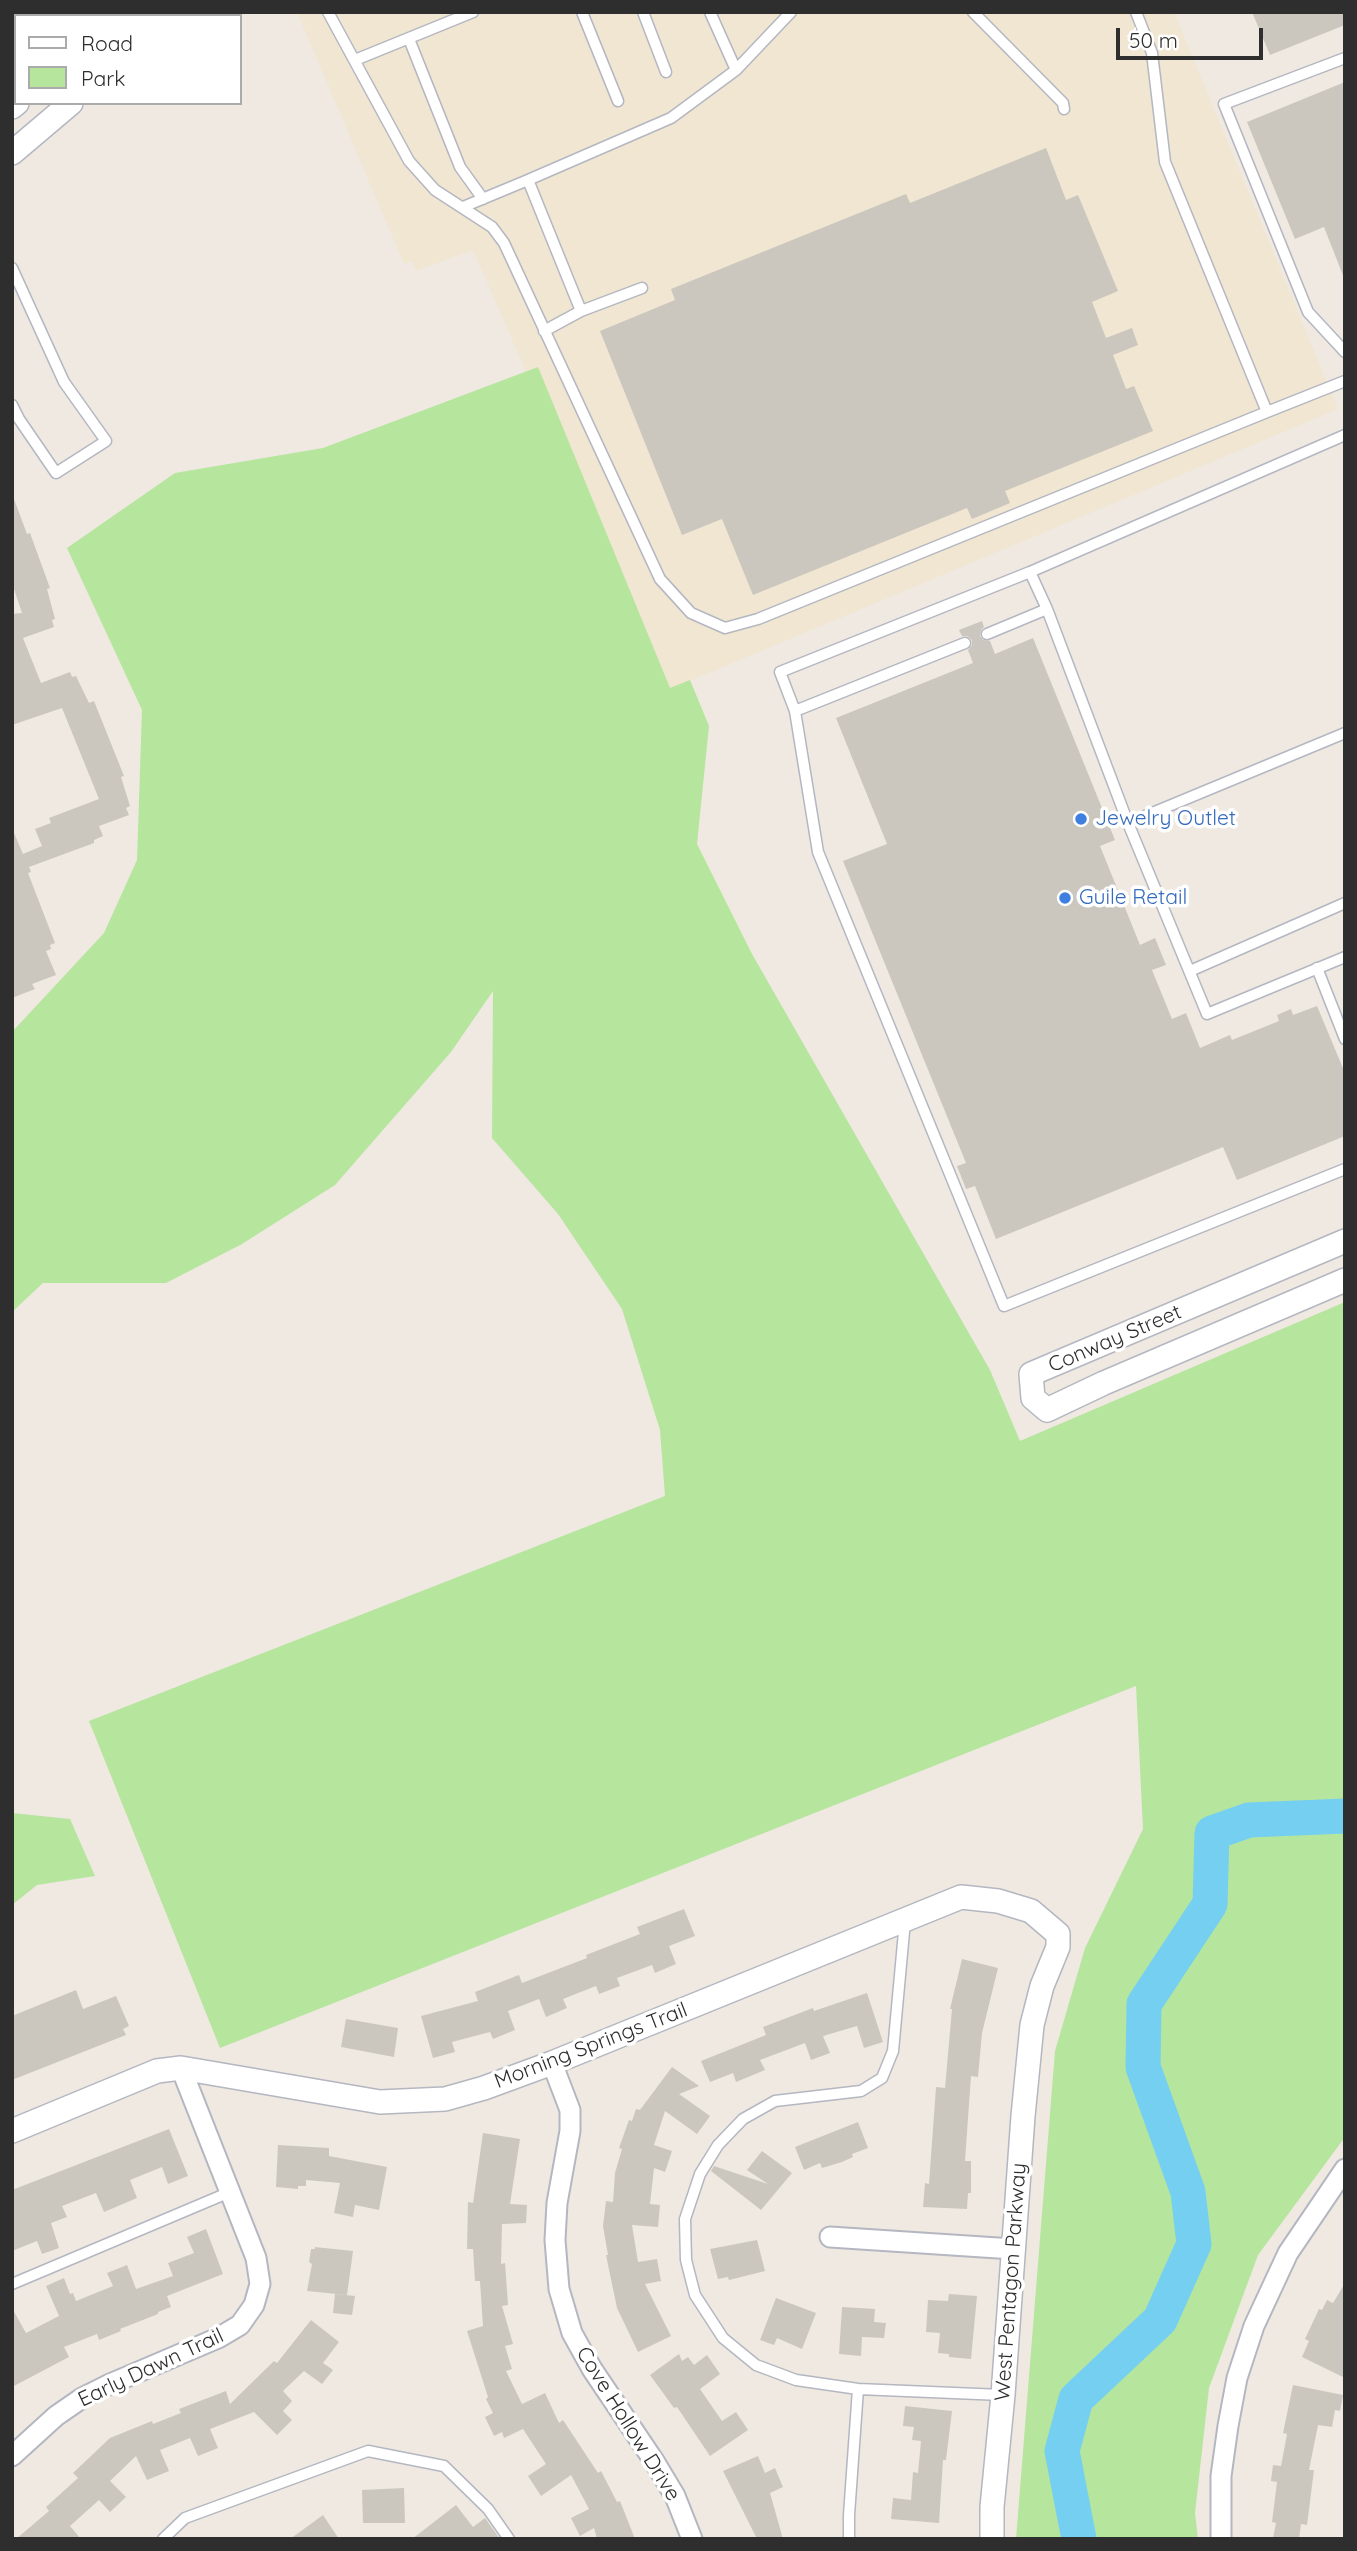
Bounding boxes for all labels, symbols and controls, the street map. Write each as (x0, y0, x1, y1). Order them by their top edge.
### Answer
legend (14, 14, 242, 105)
scale bar (1119, 14, 1266, 58)
text: 50 m (1129, 27, 1178, 53)
text: Road (81, 30, 133, 56)
text: Park (81, 65, 125, 91)
place label: Jewelry Outlet (1095, 806, 1236, 832)
marker: Jewelry Outlet (1073, 811, 1089, 827)
place label: Guile Retail (1079, 885, 1187, 911)
marker: Guile Retail (1057, 890, 1073, 906)
street label: Conway Street (1045, 1300, 1185, 1378)
street label: Morning Springs Trail (491, 1998, 691, 2094)
street label: West Pentagon Parkway (990, 2162, 1032, 2402)
street label: Early Dawn Trail (74, 2323, 228, 2413)
street label: Cove Hollow Drive (570, 2342, 686, 2506)

